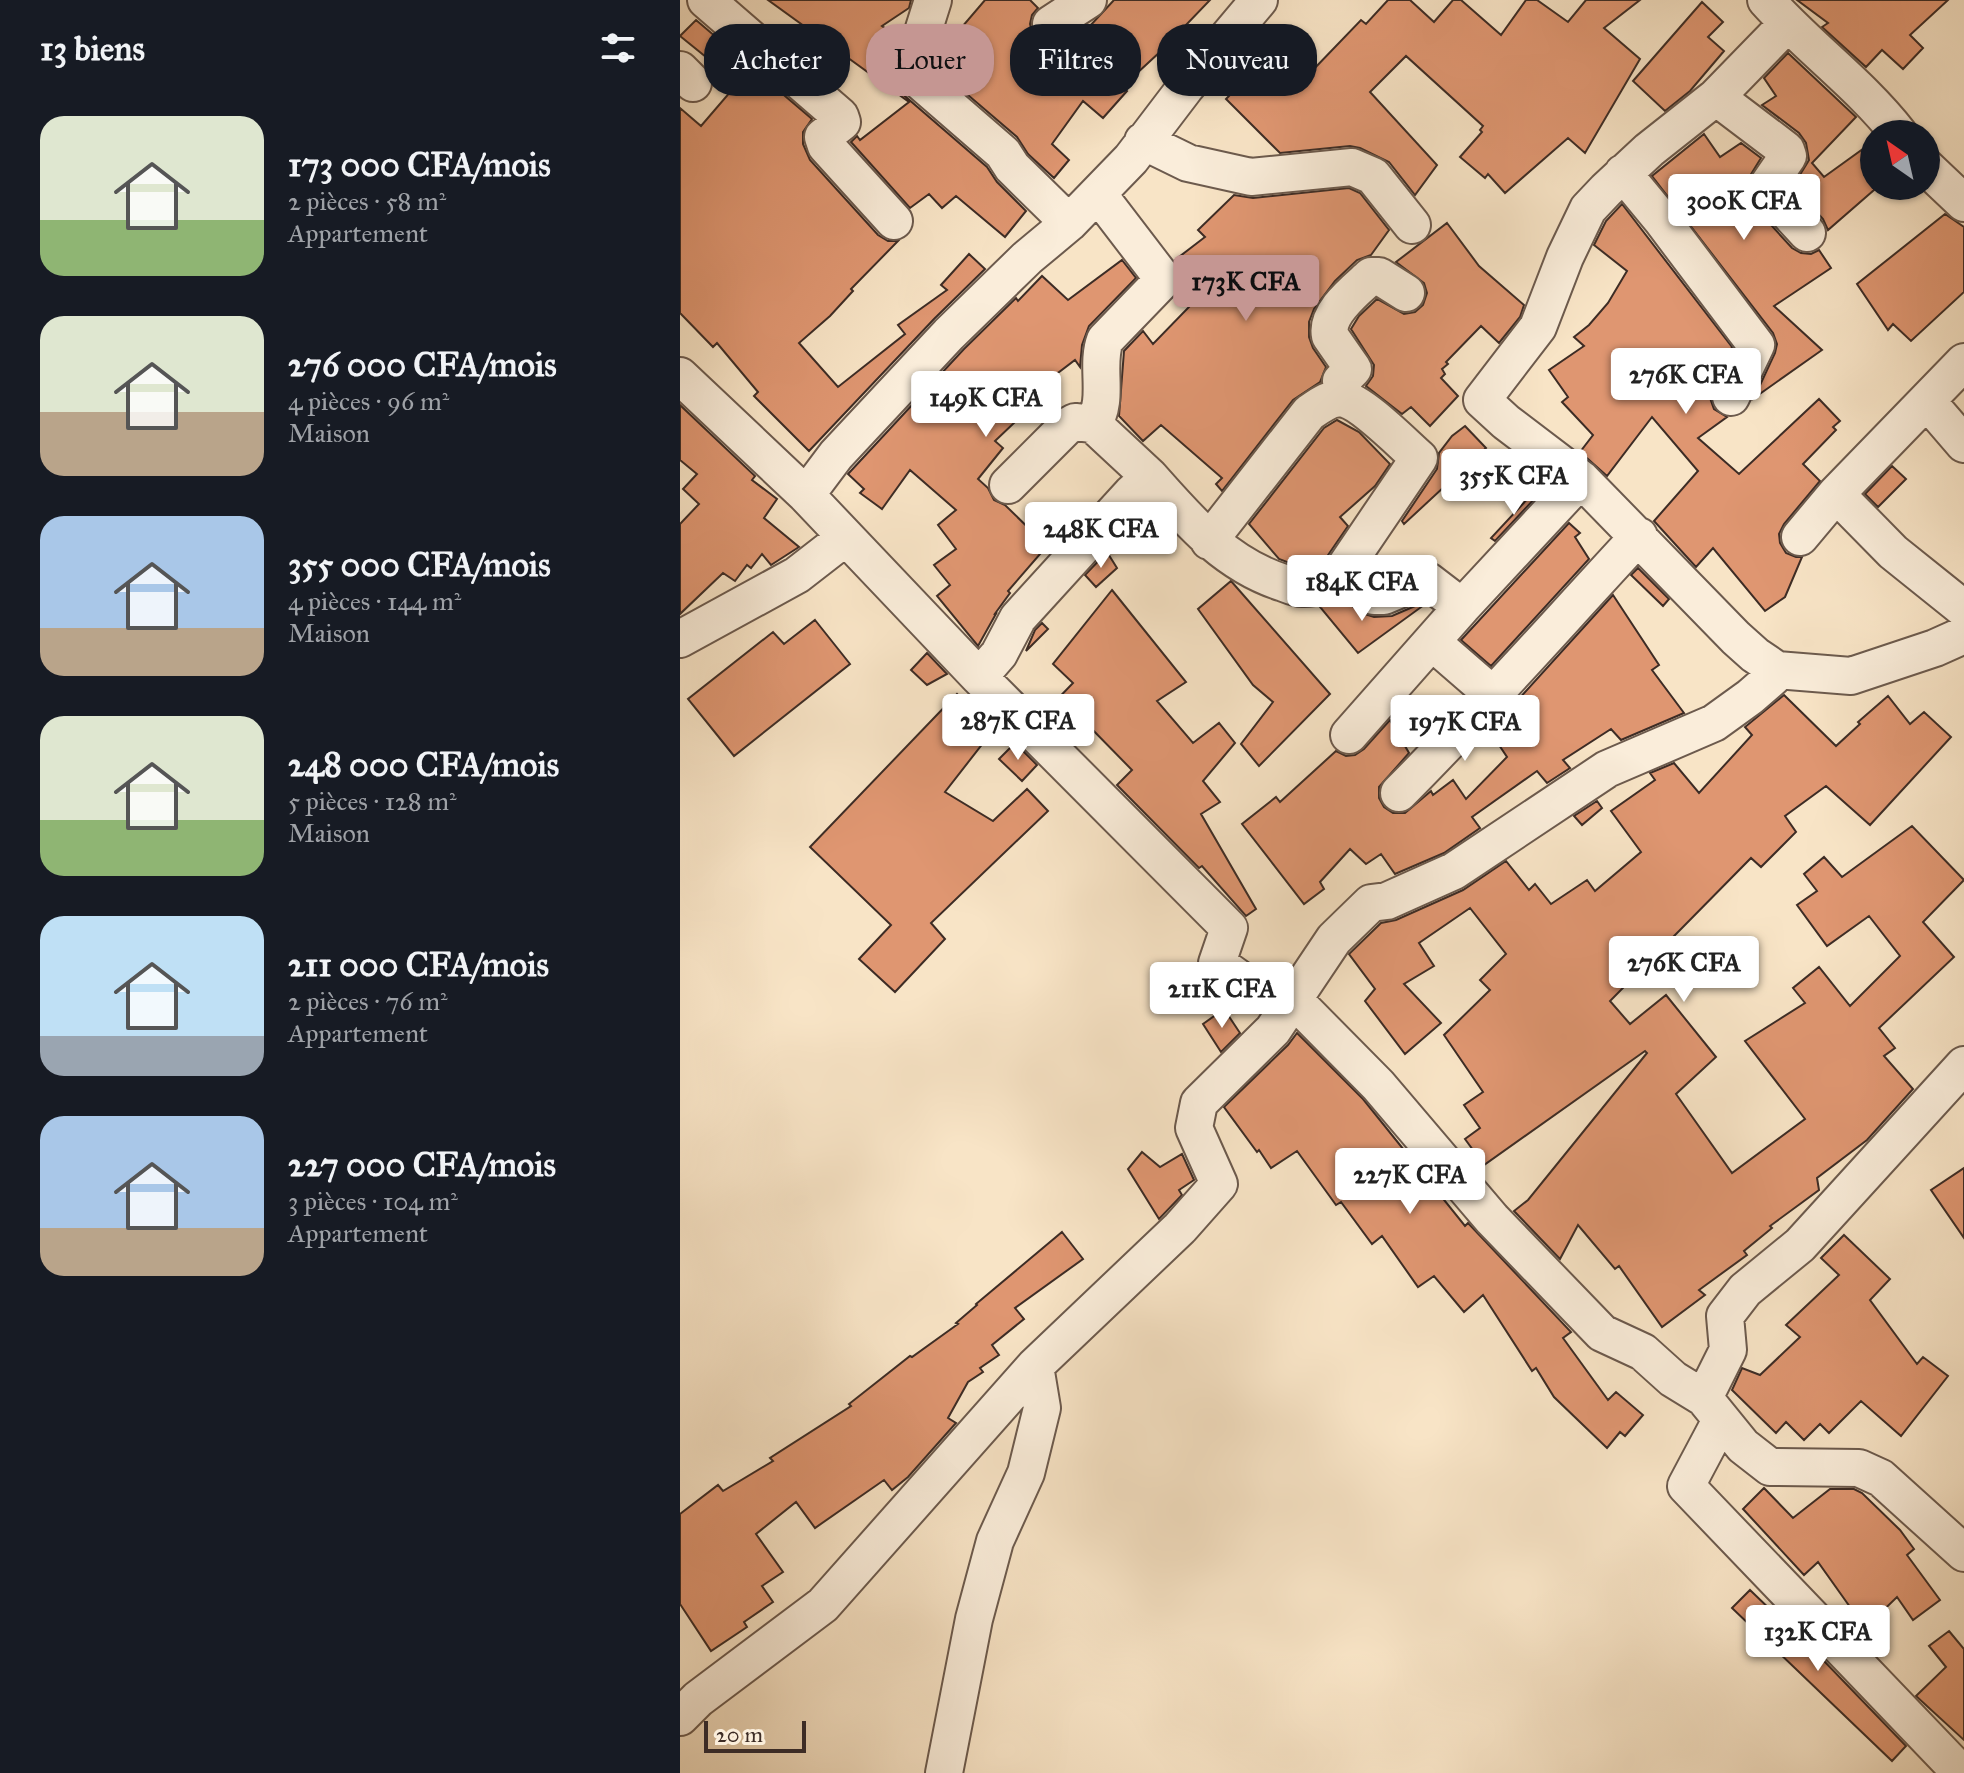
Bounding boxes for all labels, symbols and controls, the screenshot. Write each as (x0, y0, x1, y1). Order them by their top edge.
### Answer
chip: Acheter (704, 24, 850, 96)
chip: Louer (866, 24, 994, 96)
chip: Filtres (1010, 24, 1141, 96)
chip: Nouveau (1157, 24, 1317, 96)
icon: filters (596, 26, 640, 70)
text: 13 biens (40, 28, 145, 69)
north arrow (1860, 120, 1940, 200)
map controls (1860, 120, 1940, 200)
text: 173 000 CFA/mois (288, 144, 551, 185)
icon: home (104, 148, 200, 244)
pin: 300K CFA (1661, 174, 1827, 242)
text: 300K CFA (1686, 184, 1802, 216)
text: 2 pièces · 58 m² (288, 185, 446, 217)
text: Appartement (288, 217, 428, 249)
pin: 173K CFA (1163, 255, 1329, 323)
text: 173K CFA (1191, 265, 1301, 297)
text: 276 000 CFA/mois (288, 344, 557, 385)
icon: home (104, 348, 200, 444)
pin: 276K CFA (1603, 348, 1769, 416)
text: 276K CFA (1629, 358, 1743, 390)
pin: 149K CFA (903, 371, 1069, 439)
text: 149K CFA (929, 381, 1043, 413)
text: 4 pièces · 96 m² (288, 385, 449, 417)
text: Maison (288, 417, 370, 449)
pin: 355K CFA (1431, 449, 1597, 517)
text: 355K CFA (1459, 459, 1569, 491)
pin: 248K CFA (1018, 502, 1184, 570)
text: 248K CFA (1043, 512, 1159, 544)
text: 355 000 CFA/mois (288, 544, 551, 585)
icon: home (104, 548, 200, 644)
pin: 184K CFA (1279, 555, 1445, 623)
text: 184K CFA (1305, 565, 1419, 597)
text: 4 pièces · 144 m² (288, 585, 461, 617)
text: Maison (288, 617, 370, 649)
pin: 287K CFA (935, 694, 1101, 762)
pin: 197K CFA (1382, 695, 1548, 763)
text: 287K CFA (960, 704, 1076, 736)
text: 197K CFA (1409, 705, 1521, 737)
text: 248 000 CFA/mois (288, 744, 559, 785)
icon: home (104, 748, 200, 844)
text: 5 pièces · 128 m² (288, 785, 457, 817)
text: Maison (288, 817, 370, 849)
pin: 276K CFA (1601, 936, 1767, 1004)
text: 211 000 CFA/mois (288, 944, 549, 985)
text: 276K CFA (1627, 946, 1741, 978)
icon: home (104, 948, 200, 1044)
pin: 211K CFA (1139, 962, 1305, 1030)
text: 211K CFA (1168, 972, 1276, 1004)
text: 2 pièces · 76 m² (288, 985, 448, 1017)
text: Appartement (288, 1017, 428, 1049)
text: 227 000 CFA/mois (288, 1144, 556, 1185)
icon: home (104, 1148, 200, 1244)
pin: 227K CFA (1327, 1148, 1493, 1216)
text: 227K CFA (1353, 1158, 1467, 1190)
text: 3 pièces · 104 m² (288, 1185, 458, 1217)
text: Appartement (288, 1217, 428, 1249)
pin: 132K CFA (1735, 1605, 1901, 1673)
text: 132K CFA (1764, 1615, 1872, 1647)
scale bar (704, 1717, 806, 1753)
text: 20 m (716, 1721, 763, 1748)

